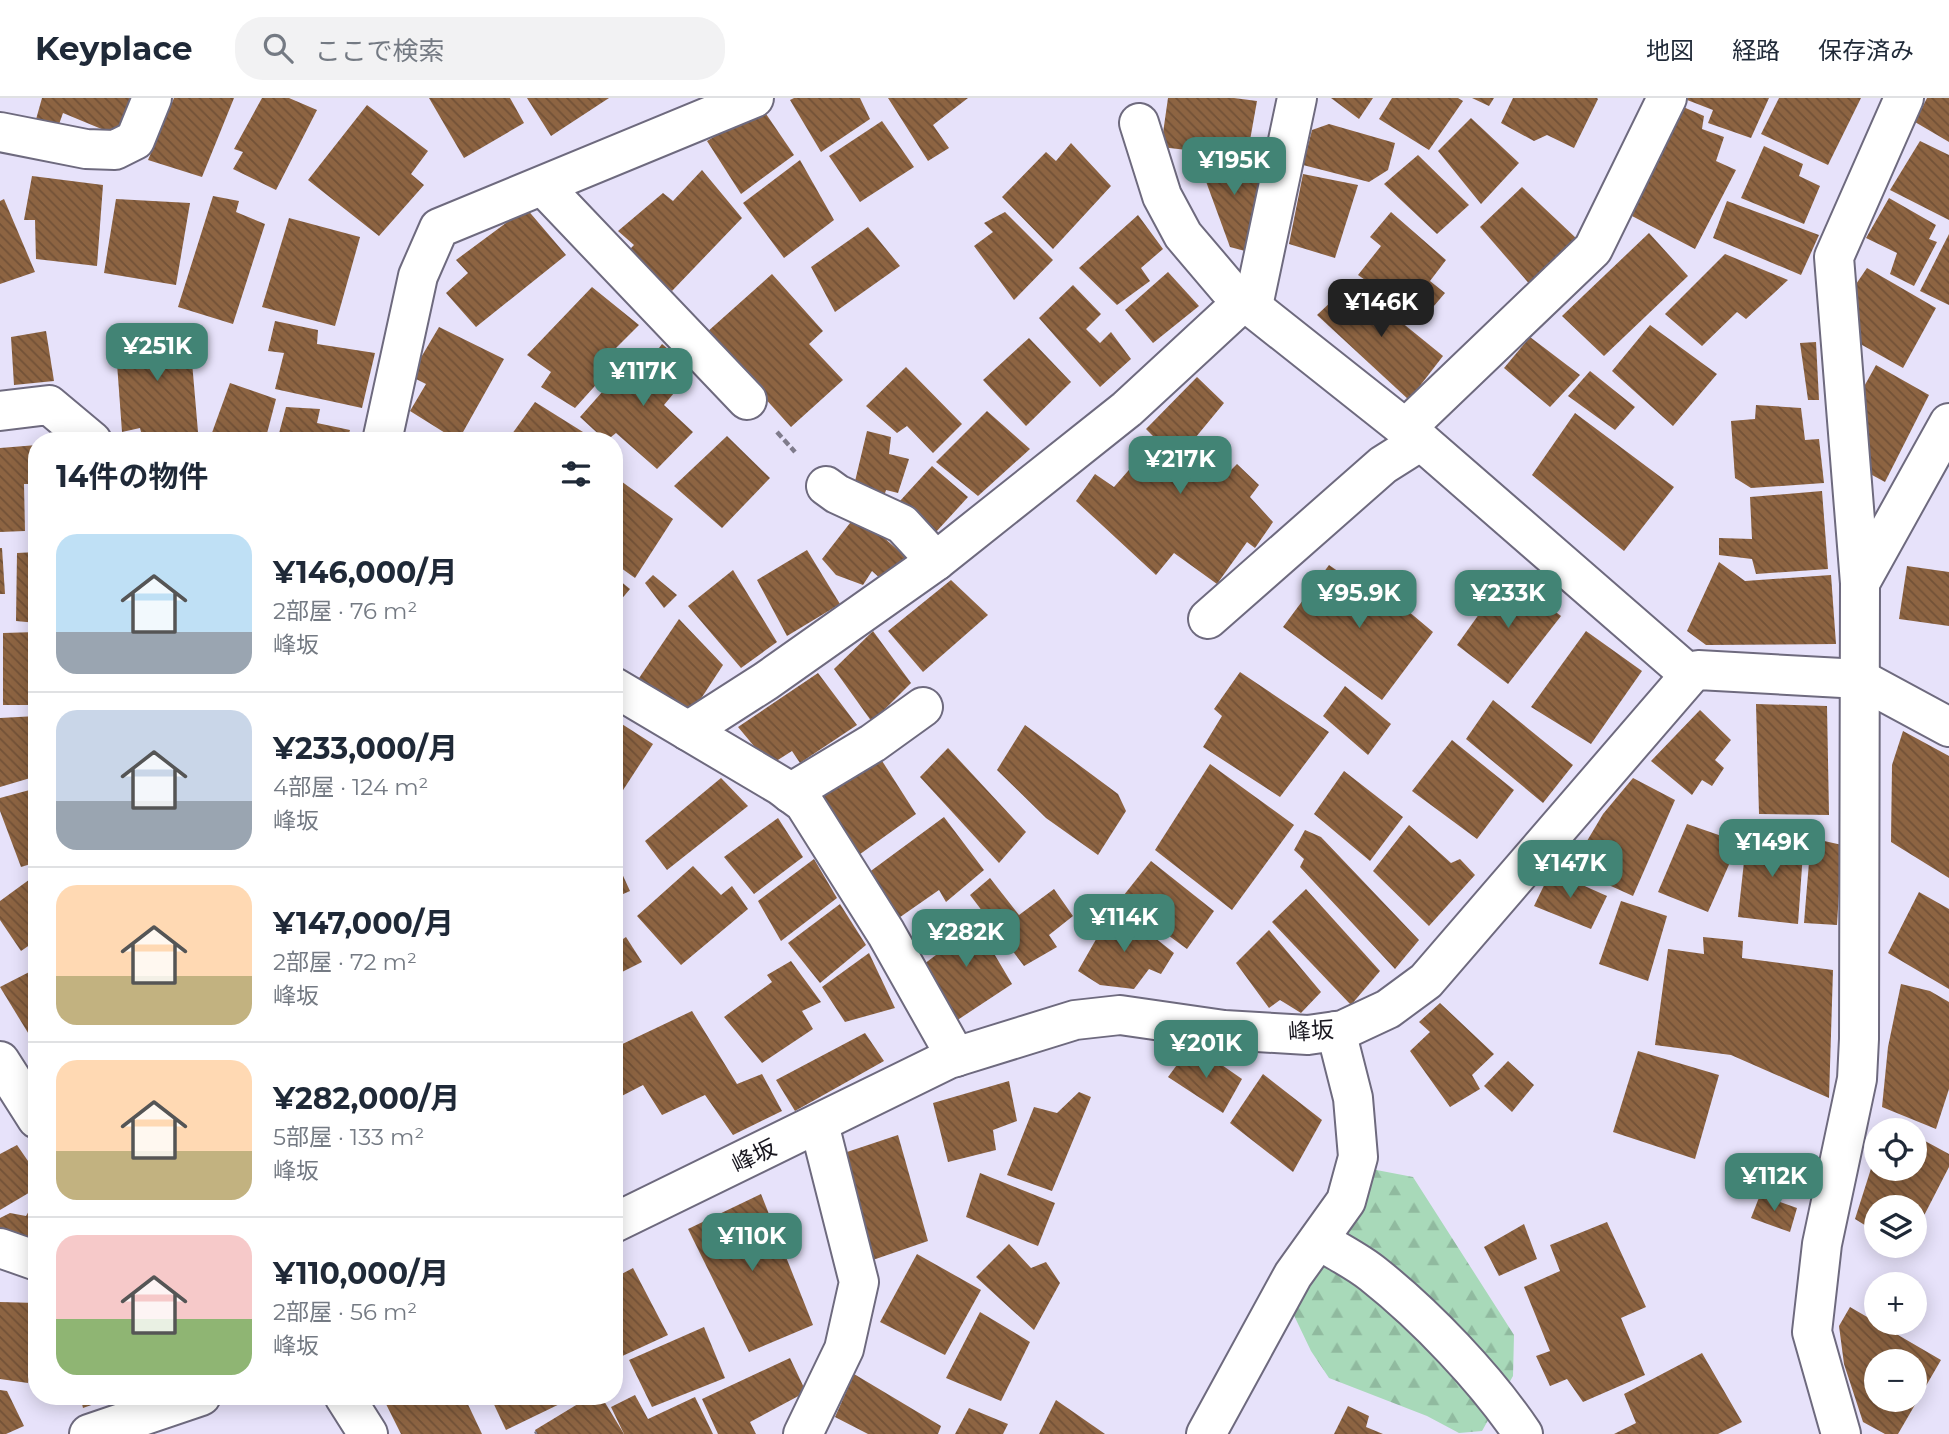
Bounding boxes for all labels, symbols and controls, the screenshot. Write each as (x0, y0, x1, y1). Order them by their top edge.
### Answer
search box (235, 17, 725, 80)
text: Keyplace (35, 28, 193, 68)
icon: search (259, 29, 297, 67)
text: ここで検索 (315, 35, 445, 67)
text: 地図 (1646, 36, 1694, 65)
text: 経路 (1732, 36, 1780, 65)
text: 保存済み (1818, 36, 1914, 65)
pin: ¥195K (1185, 138, 1283, 197)
text: ¥195K (1198, 146, 1270, 174)
pin: ¥146K (1332, 280, 1430, 339)
text: ¥146K (1344, 288, 1418, 316)
pin: ¥251K (108, 324, 206, 383)
text: ¥251K (122, 332, 192, 360)
pin: ¥117K (594, 348, 692, 408)
text: ¥117K (610, 357, 676, 385)
pin: ¥217K (1131, 436, 1229, 496)
text: ¥217K (1145, 445, 1215, 473)
icon: filters (557, 455, 595, 493)
text: 14件の物件 (56, 458, 208, 495)
text: ¥146,000/月 (273, 554, 458, 591)
icon: home (112, 562, 196, 646)
pin: ¥95.9K (1302, 570, 1416, 630)
pin: ¥233K (1459, 570, 1557, 630)
text: ¥95.9K (1318, 579, 1400, 607)
text: ¥233K (1471, 579, 1545, 607)
text: 2部屋 · 76 m² (273, 597, 417, 625)
text: 峰坂 (273, 631, 319, 659)
text: ¥233,000/月 (273, 730, 458, 767)
icon: home (112, 738, 196, 822)
text: 4部屋 · 124 m² (273, 773, 428, 801)
text: 峰坂 (273, 807, 319, 835)
pin: ¥149K (1723, 820, 1821, 879)
text: ¥149K (1735, 828, 1809, 856)
pin: ¥147K (1521, 840, 1619, 900)
text: ¥147K (1534, 849, 1606, 877)
pin: ¥114K (1075, 894, 1173, 954)
text: ¥114K (1090, 903, 1158, 931)
text: ¥147,000/月 (273, 905, 454, 942)
pin: ¥282K (917, 910, 1015, 969)
icon: home (112, 913, 196, 997)
text: ¥282K (928, 918, 1004, 946)
text: 2部屋 · 72 m² (273, 948, 417, 976)
text: 峰坂 (273, 982, 319, 1010)
street label: 峰坂 (1287, 1015, 1335, 1047)
pin: ¥201K (1157, 1020, 1255, 1080)
text: ¥201K (1170, 1029, 1242, 1057)
text: ¥282,000/月 (273, 1080, 460, 1117)
icon: home (112, 1088, 196, 1172)
map controls (1864, 1118, 1927, 1412)
button: locate (1864, 1118, 1927, 1181)
text: 5部屋 · 133 m² (273, 1123, 424, 1151)
street label: 峰坂 (727, 1133, 781, 1179)
pin: ¥112K (1725, 1154, 1823, 1213)
text: 峰坂 (273, 1157, 319, 1185)
text: ¥112K (1741, 1162, 1807, 1190)
button: layers (1864, 1195, 1927, 1258)
pin: ¥110K (703, 1214, 801, 1273)
text: ¥110K (718, 1222, 786, 1250)
text: ¥110,000/月 (273, 1255, 449, 1292)
icon: home (112, 1263, 196, 1347)
button: + (1864, 1272, 1927, 1335)
text: 2部屋 · 56 m² (273, 1298, 417, 1326)
text: 峰坂 (273, 1332, 319, 1360)
button: − (1864, 1349, 1927, 1412)

